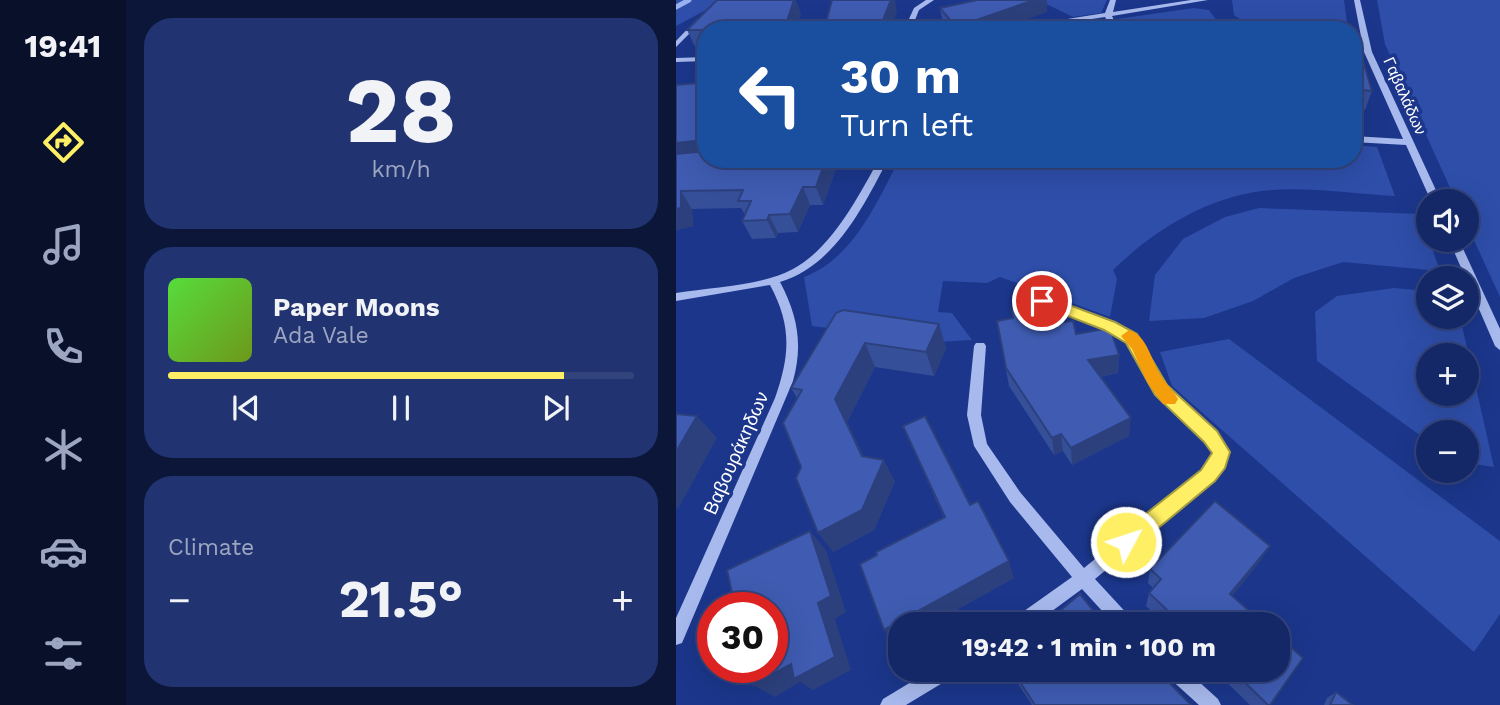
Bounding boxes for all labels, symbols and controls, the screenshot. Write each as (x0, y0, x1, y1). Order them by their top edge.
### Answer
text: 19:41 (25, 27, 101, 65)
text: 30 m (840, 47, 961, 105)
icon: left (725, 49, 816, 140)
street label: Γαβαλάδων (1379, 54, 1431, 138)
text: 28 (345, 57, 457, 164)
text: Turn left (840, 106, 973, 144)
icon: directions (39, 118, 88, 167)
text: km/h (371, 156, 431, 183)
map controls (1416, 189, 1479, 483)
button: sound (1416, 189, 1479, 252)
icon: music (39, 220, 88, 269)
button: layers (1416, 266, 1479, 329)
pin (1012, 271, 1072, 331)
icon: arrive (1023, 282, 1061, 320)
text: Paper Moons (273, 292, 440, 322)
icon: phone (39, 322, 88, 371)
text: Ada Vale (273, 322, 369, 349)
button: + (1416, 343, 1479, 406)
street label: Βαβουράκηδων (699, 388, 773, 518)
icon: previous (227, 389, 265, 427)
icon: pause (382, 389, 420, 427)
icon: next (537, 389, 575, 427)
button: − (1416, 420, 1479, 483)
icon: climate (39, 425, 88, 474)
position arrow (1089, 505, 1163, 579)
icon: car (39, 527, 88, 576)
text: Climate (168, 534, 254, 561)
text: 21.5° (339, 569, 463, 630)
text: − (168, 578, 191, 622)
text: + (611, 578, 634, 622)
speed limit sign: 30 (697, 592, 788, 683)
icon: filters (39, 629, 88, 678)
text: 19:42 · 1 min · 100 m (962, 632, 1216, 662)

